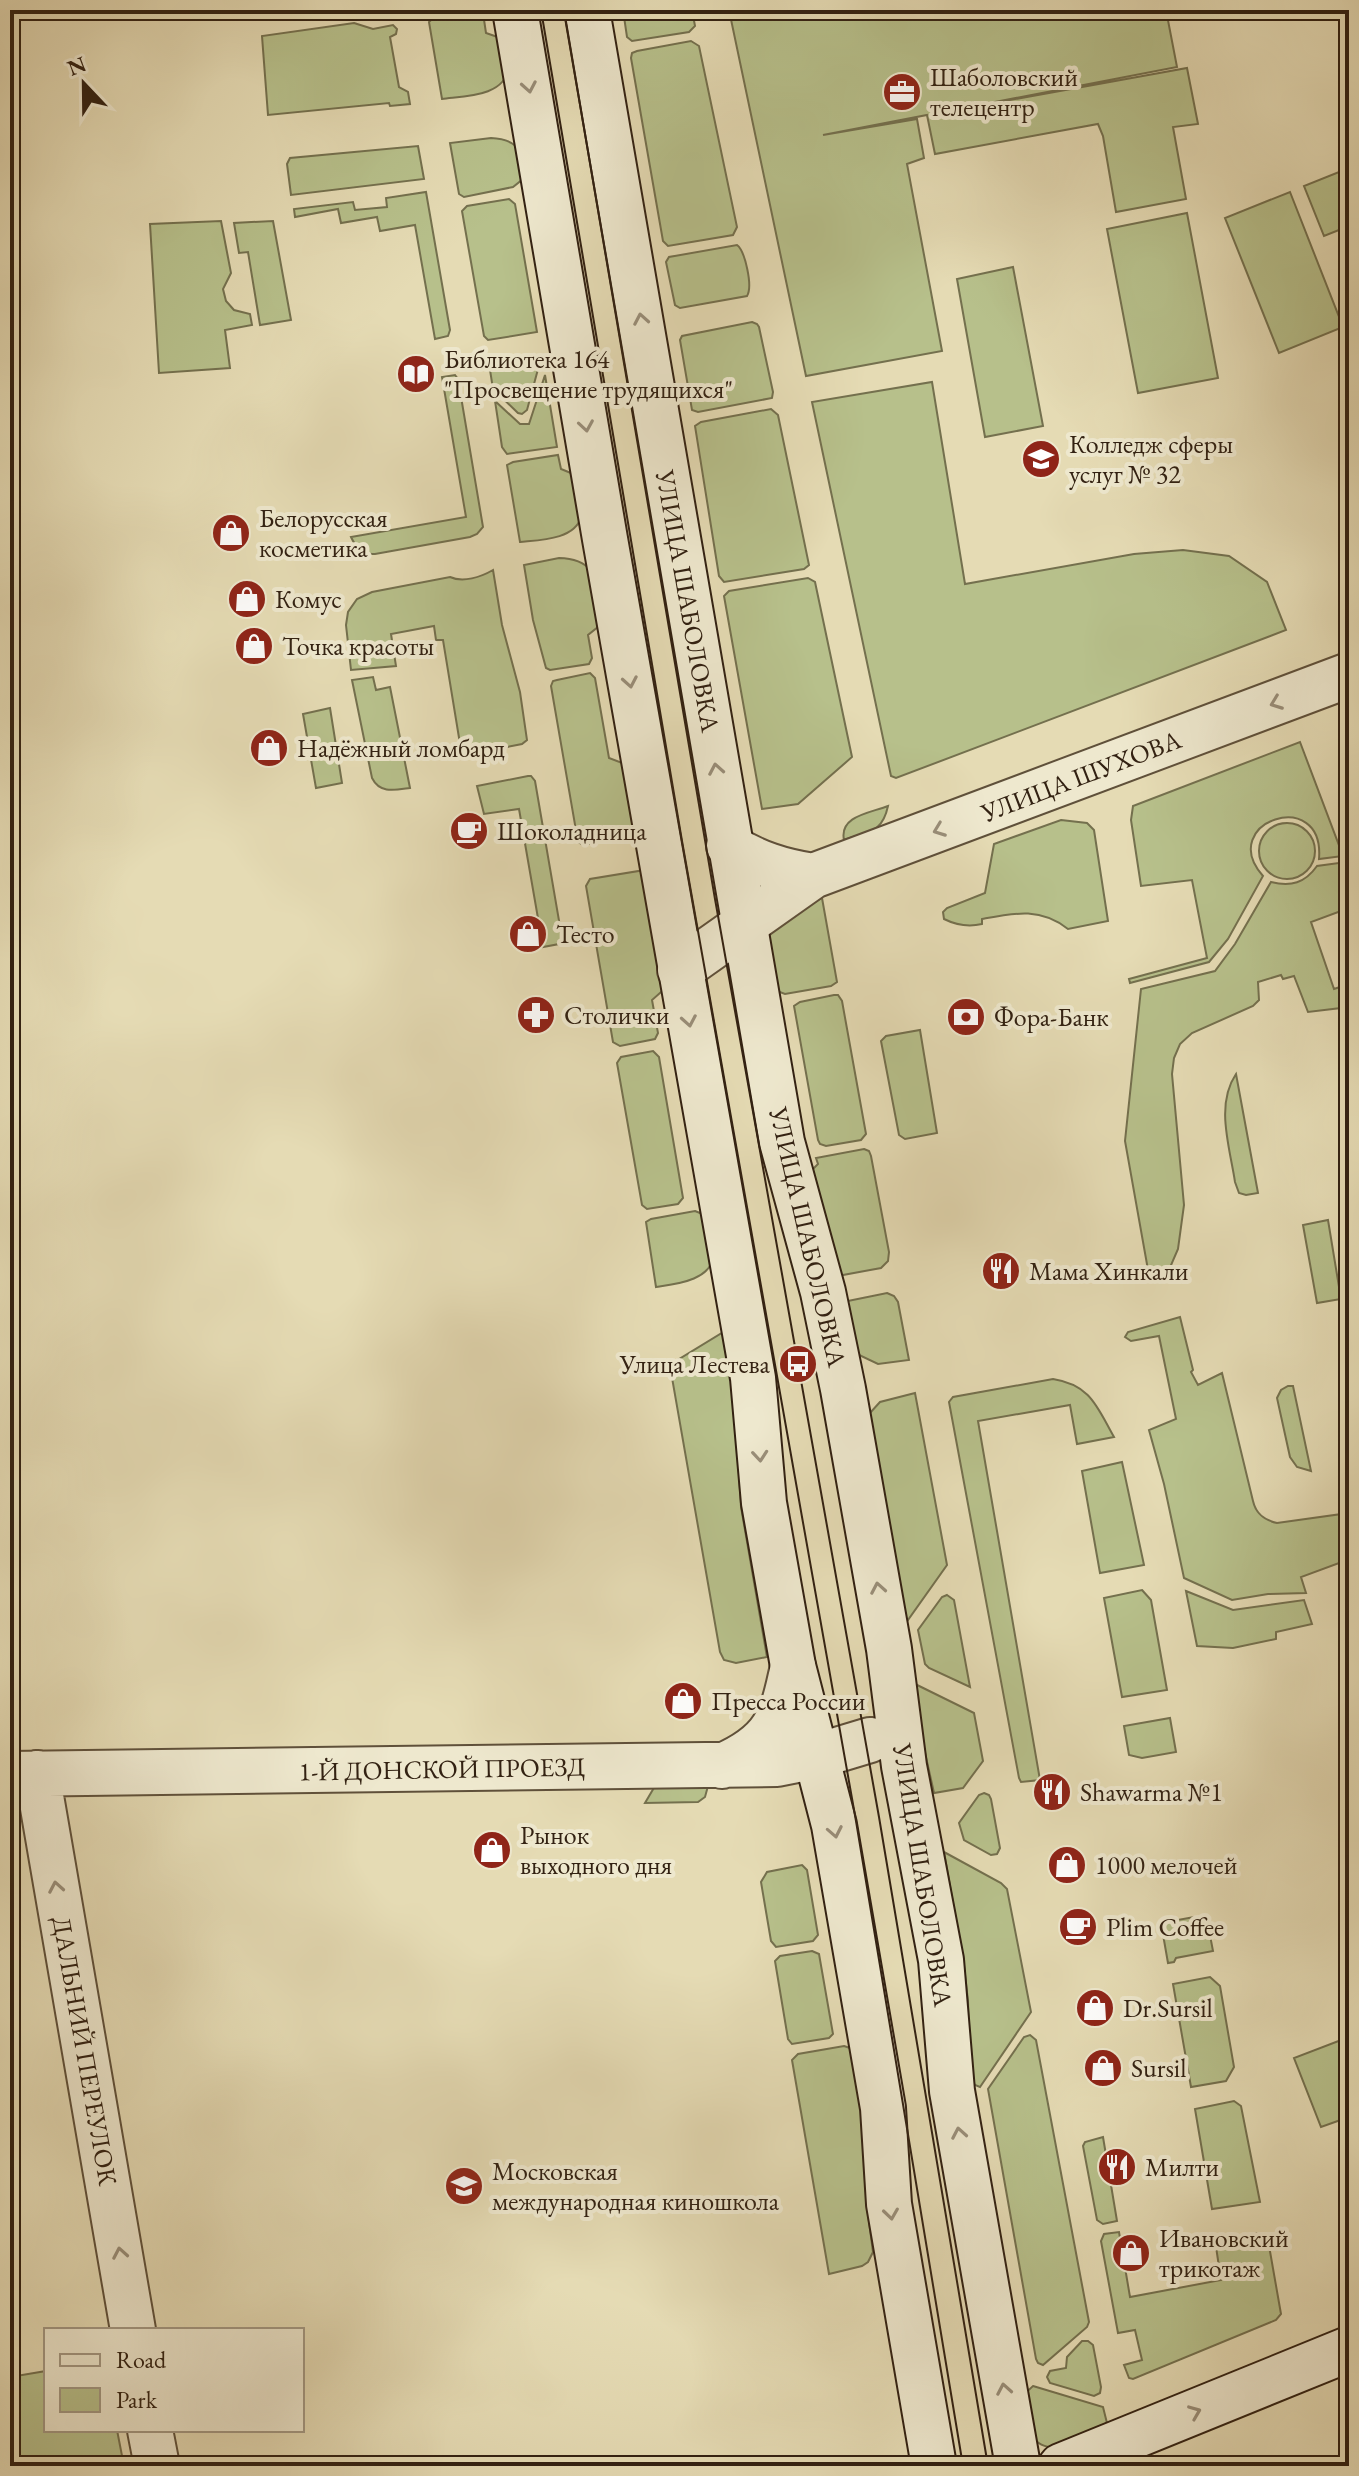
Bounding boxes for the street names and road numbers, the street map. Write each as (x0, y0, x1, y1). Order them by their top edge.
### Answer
street label: УЛИЦА ШАБОЛОВКА (648, 466, 728, 736)
street label: УЛИЦА ШУХОВА (975, 722, 1187, 830)
street label: УЛИЦА ШАБОЛОВКА (761, 1103, 855, 1371)
street label: УЛИЦА ШАБОЛОВКА (885, 1740, 961, 2010)
street label: 1-Й ДОНСКОЙ ПРОЕЗД (298, 1749, 586, 1789)
street label: ДАЛЬНИЙ ПЕРЕУЛОК (45, 1914, 126, 2189)

